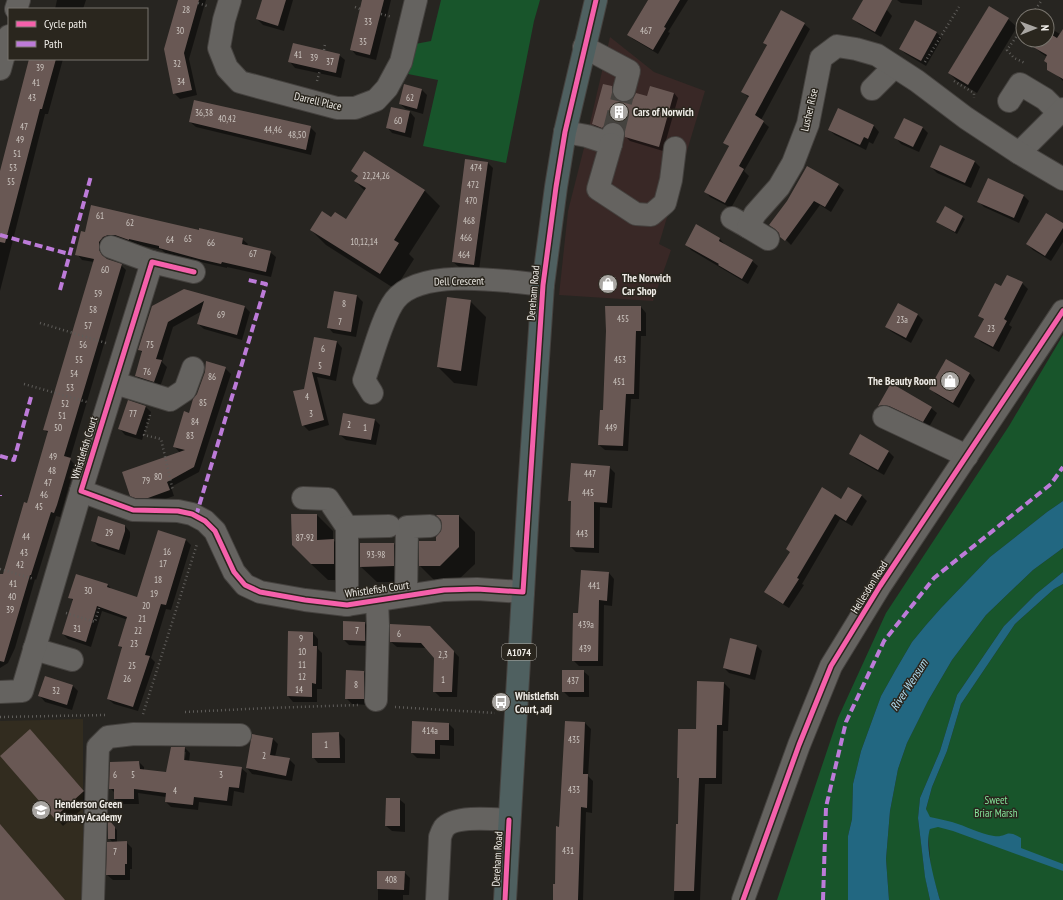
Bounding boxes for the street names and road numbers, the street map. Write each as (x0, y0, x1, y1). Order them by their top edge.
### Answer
street label: Lusher Rise (797, 87, 821, 133)
street label: Darrell Place (293, 89, 344, 113)
street label: Dereham Road (524, 265, 542, 321)
street label: Dell Crescent (434, 274, 484, 288)
street label: Whistlefish Court (68, 415, 100, 481)
street label: Hellesdon Road (847, 558, 891, 616)
street label: Whistlefish Court (344, 578, 410, 600)
road number: A1074 (502, 644, 536, 660)
street label: Dereham Road (489, 831, 505, 887)

